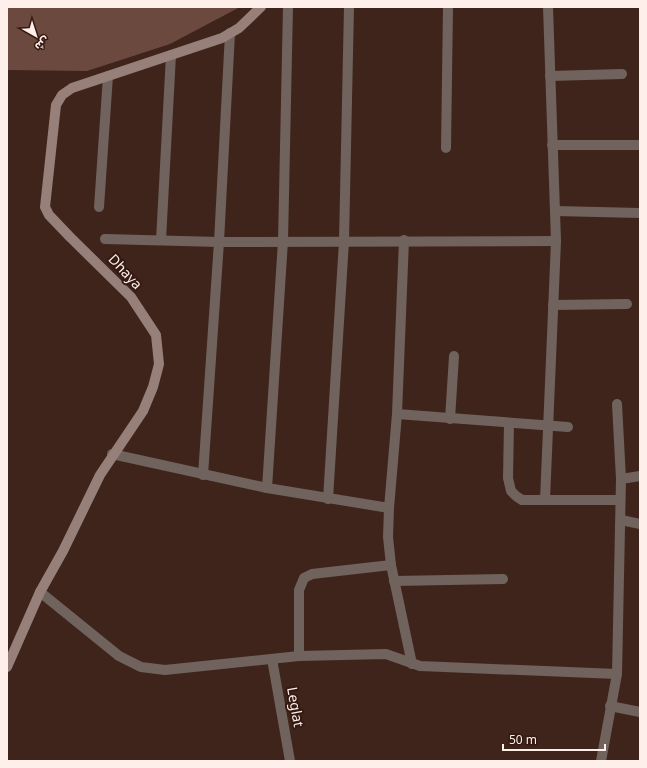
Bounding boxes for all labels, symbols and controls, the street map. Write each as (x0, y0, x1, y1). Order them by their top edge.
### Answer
north arrow (16, 16, 56, 56)
text: ش (29, 30, 55, 57)
street label: Dhaya (100, 247, 150, 297)
street label: Leglat (277, 685, 313, 729)
scale bar (503, 726, 605, 752)
text: 50 m (509, 728, 537, 753)

